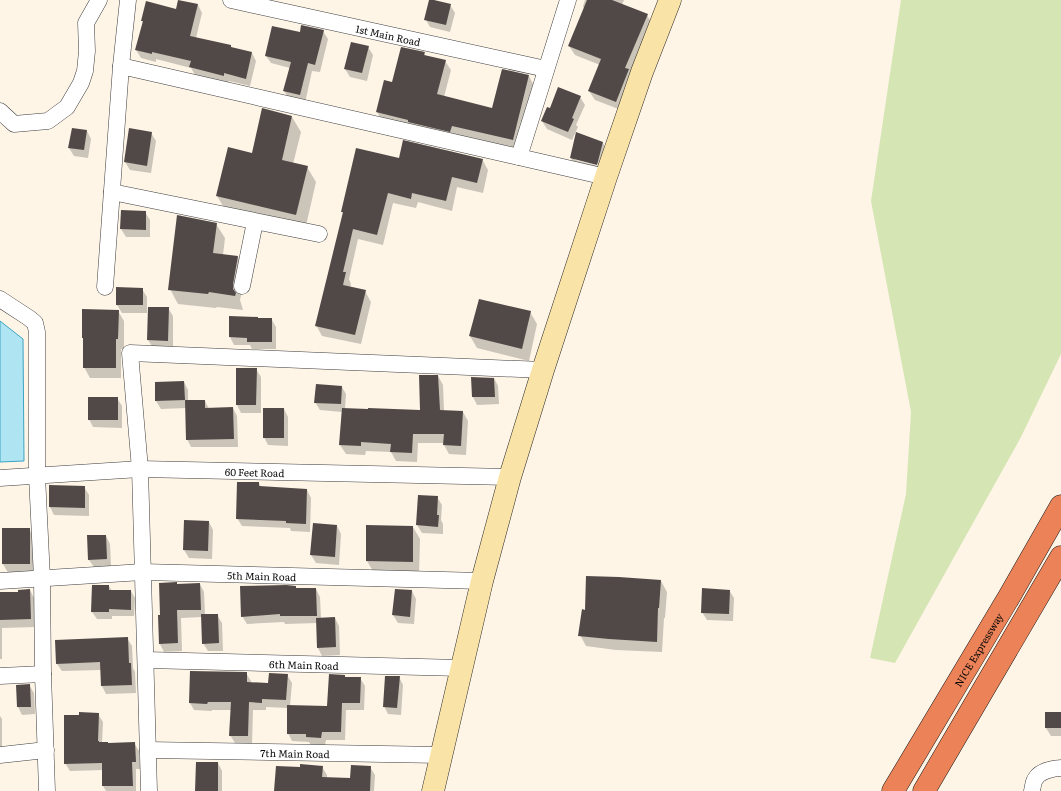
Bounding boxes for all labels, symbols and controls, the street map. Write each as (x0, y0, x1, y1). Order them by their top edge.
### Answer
street label: 1st Main Road (354, 20, 422, 49)
street label: 60 Feet Road (225, 463, 285, 480)
street label: 5th Main Road (227, 567, 296, 584)
street label: NICE Expressway (950, 609, 1006, 689)
street label: 6th Main Road (269, 656, 339, 672)
street label: 7th Main Road (260, 744, 330, 761)

